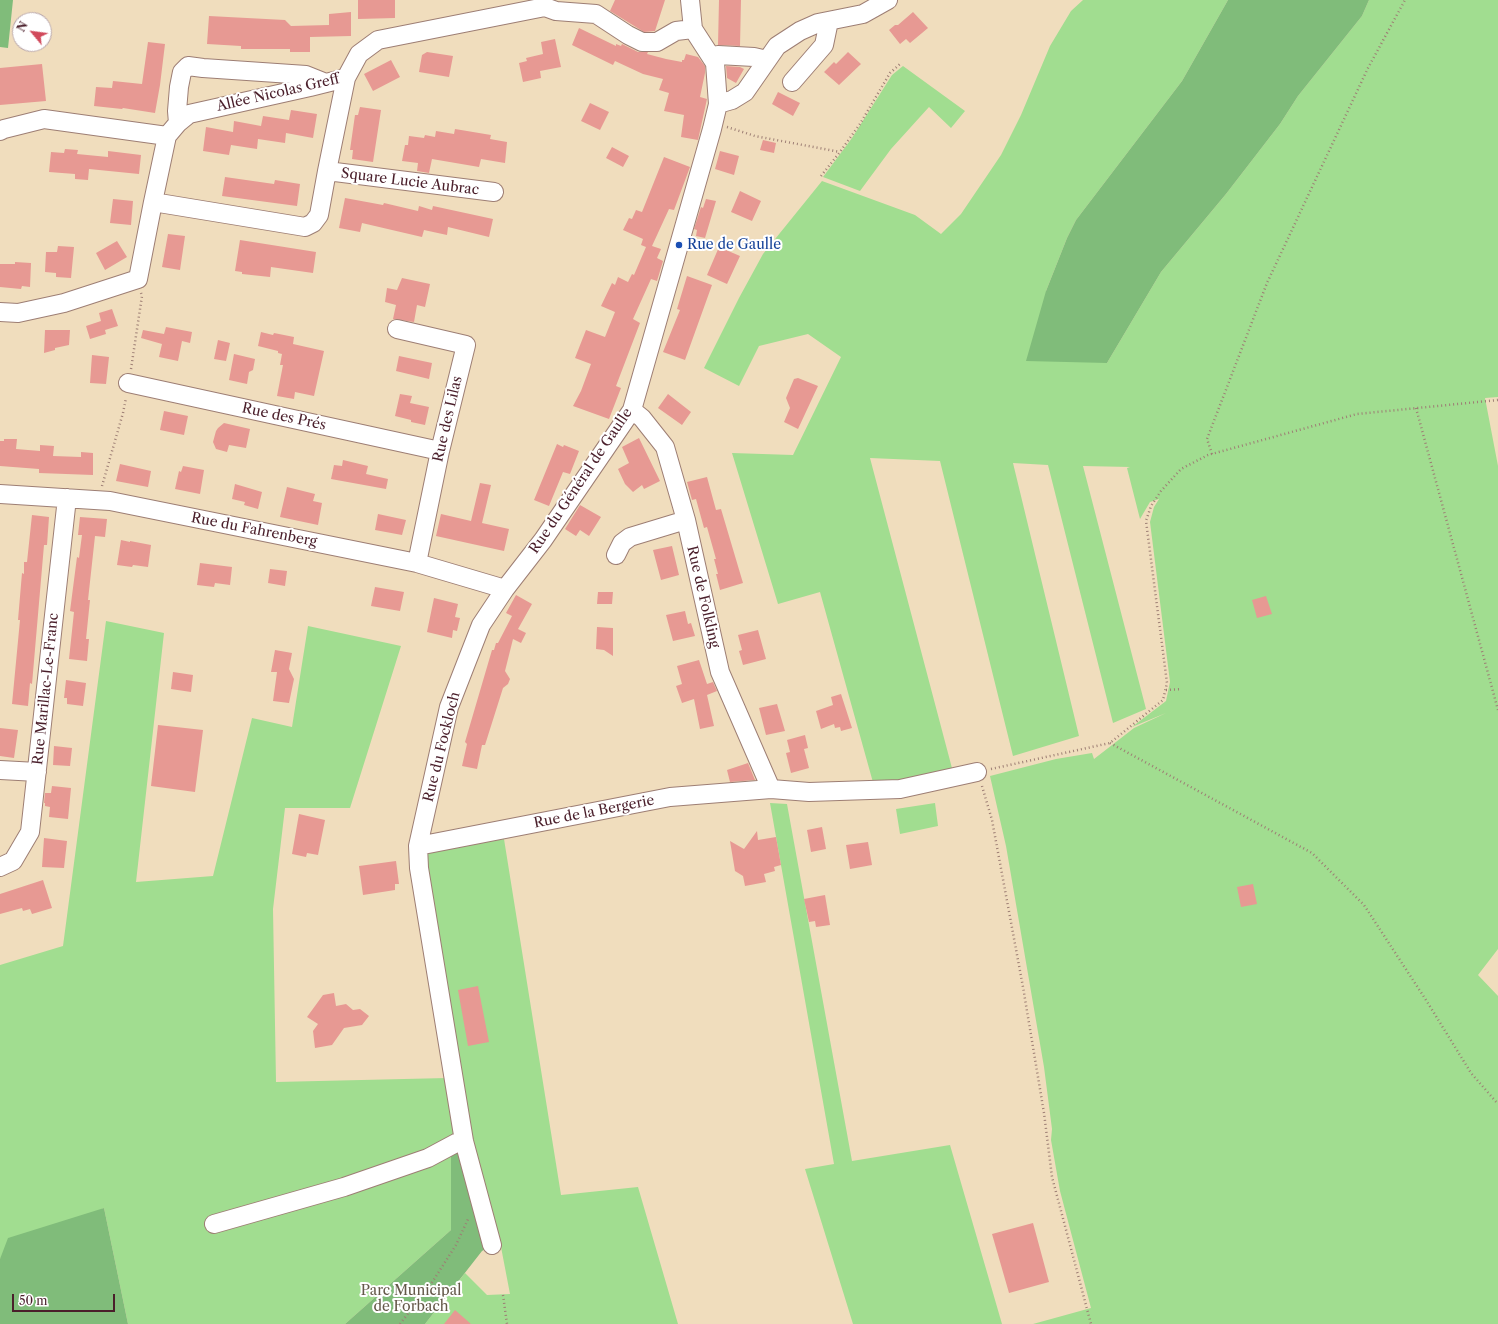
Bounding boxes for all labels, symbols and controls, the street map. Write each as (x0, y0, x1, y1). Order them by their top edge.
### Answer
north arrow (12, 12, 52, 52)
text: N (14, 19, 31, 34)
street label: Allée Nicolas Greff (215, 71, 341, 115)
street label: Square Lucie Aubrac (340, 165, 480, 199)
place label: Rue de Gaulle (687, 237, 781, 253)
marker: Rue de Gaulle (674, 240, 684, 250)
street label: Rue des Lilas (430, 374, 466, 464)
street label: Rue des Prés (240, 400, 328, 434)
street label: Rue du Général de Gaulle (526, 405, 636, 557)
street label: Rue du Fahrenberg (190, 510, 318, 550)
street label: Rue de Folkling (683, 544, 723, 650)
street label: Rue Marillac-Le-Franc (30, 612, 62, 766)
street label: Rue du Fockloch (420, 690, 464, 804)
street label: Rue de la Bergerie (532, 792, 656, 832)
park label: Parc Municipal de Forbach (361, 1283, 461, 1316)
scale bar (14, 1286, 117, 1312)
text: 50 m (19, 1293, 48, 1308)

